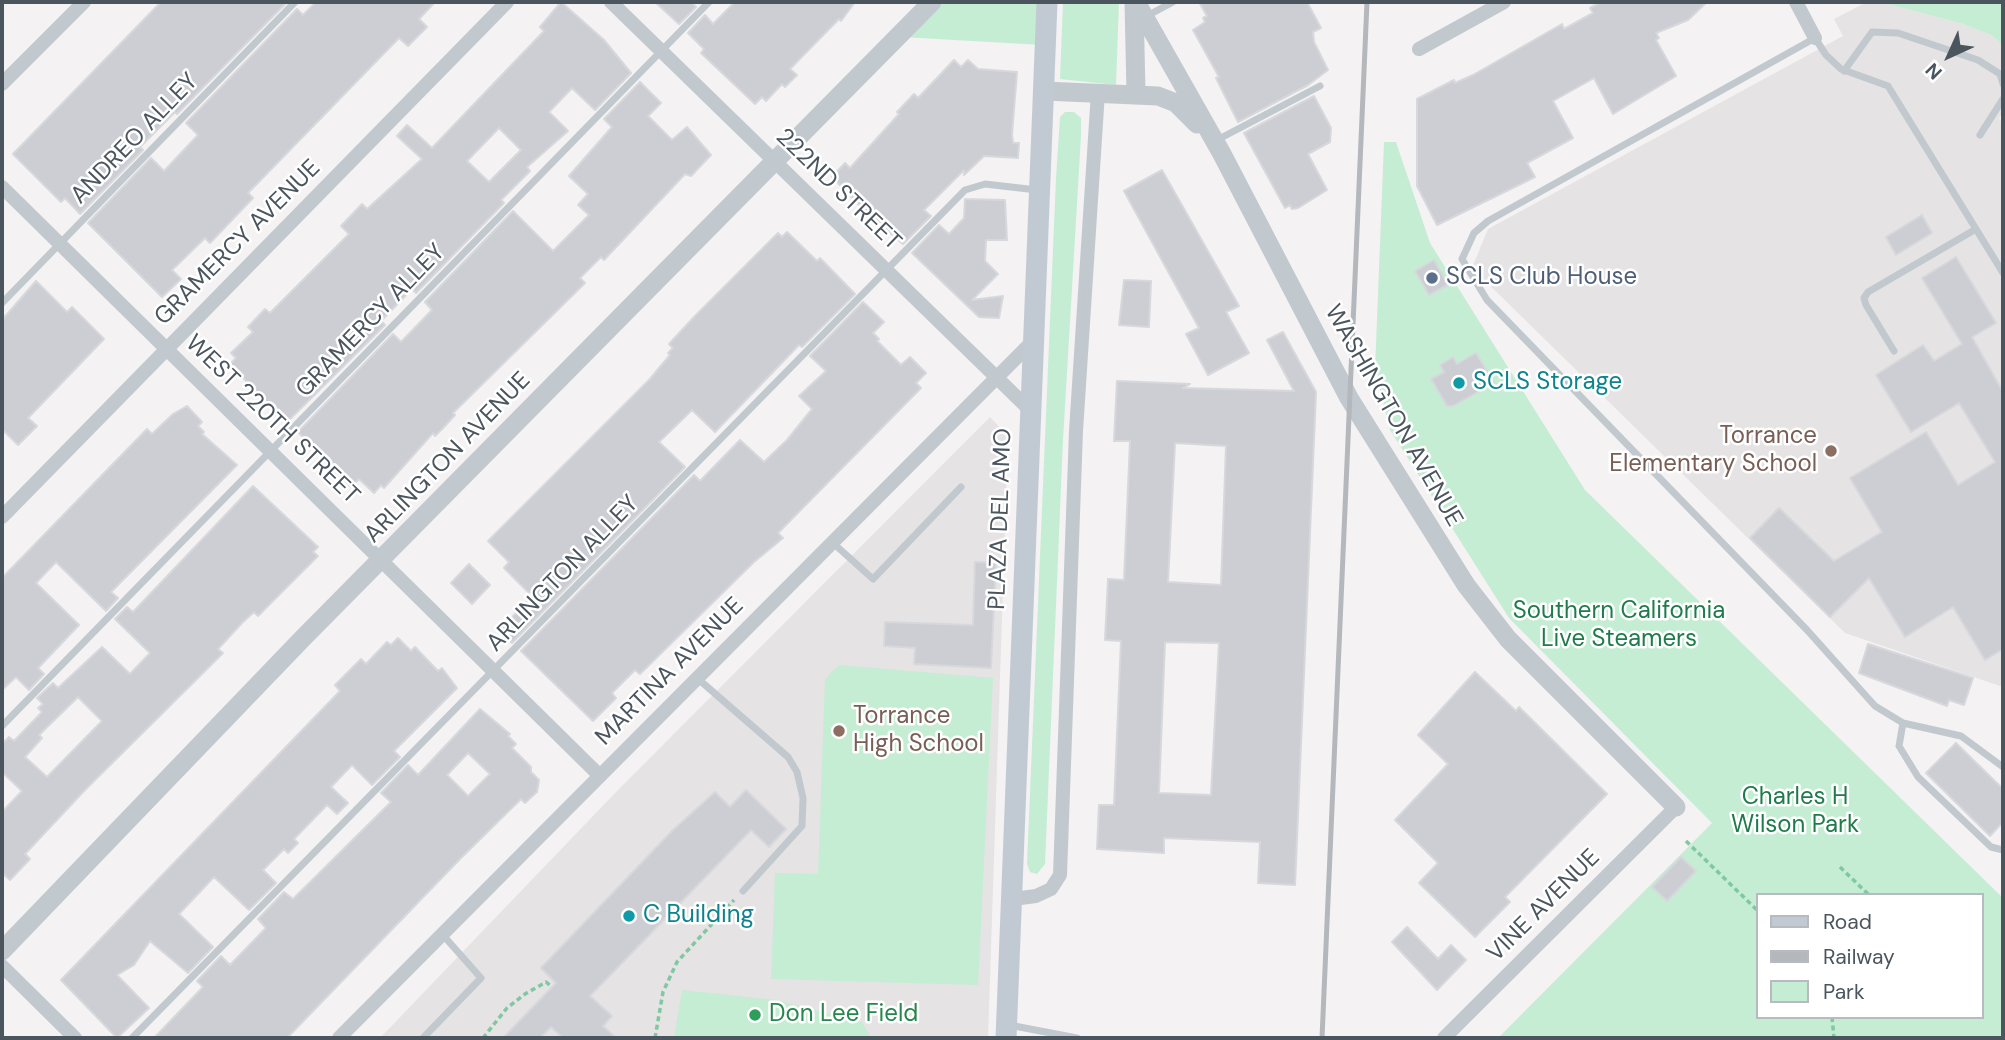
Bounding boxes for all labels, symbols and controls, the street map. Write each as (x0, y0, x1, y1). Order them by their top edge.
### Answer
north arrow (1914, 21, 1984, 91)
text: N (1920, 57, 1948, 85)
street label: ANDREO ALLEY (65, 68, 205, 210)
street label: 222ND STREET (769, 123, 907, 257)
street label: GRAMERCY AVENUE (149, 154, 327, 332)
street label: GRAMERCY ALLEY (291, 238, 451, 404)
place label: SCLS Club House (1446, 264, 1637, 292)
marker: SCLS Club House (1424, 270, 1440, 286)
street label: WASHINGTON AVENUE (1318, 300, 1468, 532)
street label: WEST 220TH STREET (179, 329, 365, 511)
street label: ARLINGTON AVENUE (359, 367, 537, 549)
place label: SCLS Storage (1473, 369, 1622, 397)
marker: SCLS Storage (1451, 375, 1467, 391)
place label: Torrance Elementary School (1609, 423, 1817, 479)
street label: PLAZA DEL AMO (983, 428, 1019, 610)
marker: Torrance Elementary School (1823, 443, 1839, 459)
street label: ARLINGTON ALLEY (481, 490, 645, 658)
street label: MARTINA AVENUE (590, 592, 750, 752)
park label: Southern California Live Steamers (1513, 598, 1725, 654)
place label: Torrance High School (853, 703, 984, 759)
marker: Torrance High School (831, 723, 847, 739)
park label: Charles H Wilson Park (1731, 784, 1859, 840)
street label: VINE AVENUE (1482, 844, 1606, 968)
legend (1756, 893, 1984, 1019)
place label: C Building (643, 902, 754, 930)
marker: C Building (621, 908, 637, 924)
text: Road (1823, 908, 1872, 936)
text: Railway (1823, 943, 1895, 971)
text: Park (1823, 978, 1864, 1006)
place label: Don Lee Field (769, 1001, 918, 1029)
marker: Don Lee Field (747, 1007, 763, 1023)

